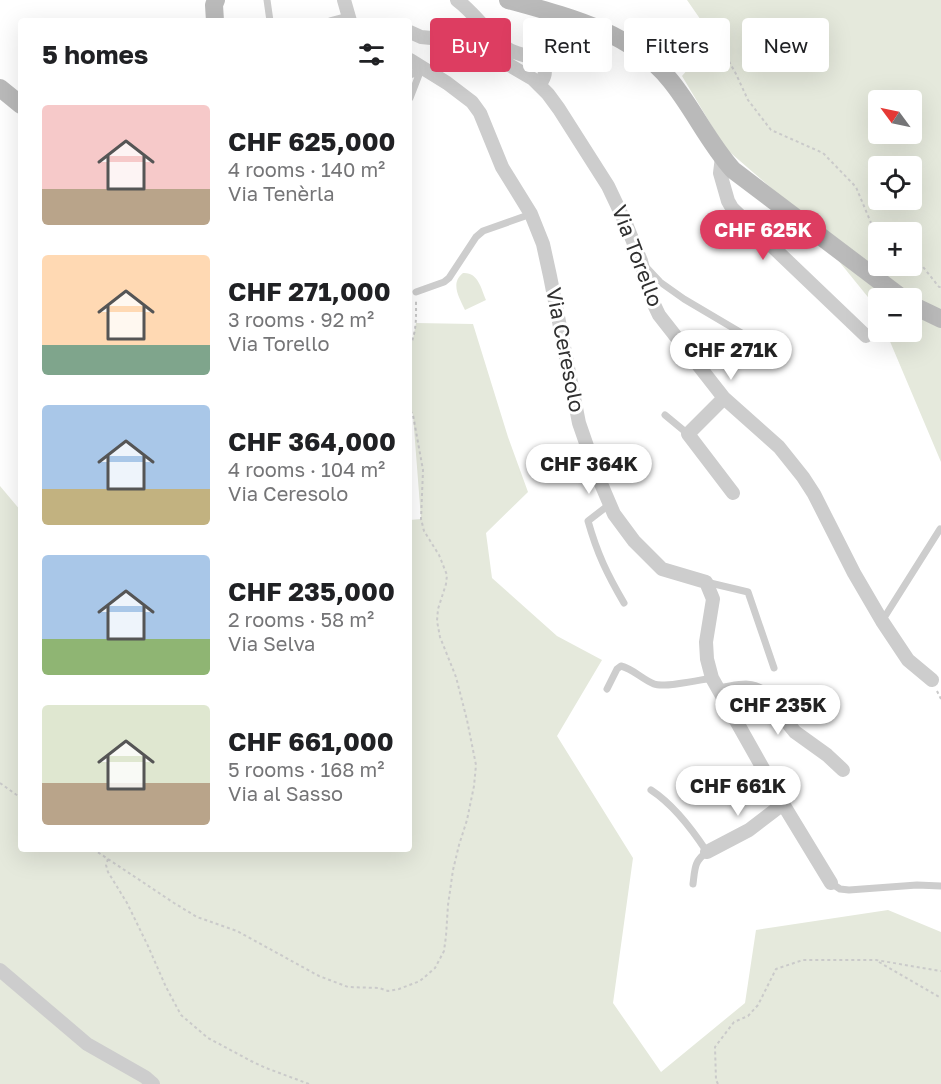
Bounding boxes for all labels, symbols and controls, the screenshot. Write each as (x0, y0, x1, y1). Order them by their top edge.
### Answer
chip: Buy (430, 18, 511, 72)
chip: Rent (523, 18, 612, 72)
chip: Filters (624, 18, 730, 72)
chip: New (742, 18, 829, 72)
icon: filters (355, 38, 388, 71)
text: 5 homes (42, 39, 148, 70)
north arrow (868, 90, 922, 144)
map controls (868, 90, 922, 342)
text: CHF 625,000 (228, 126, 395, 157)
icon: home (90, 129, 162, 201)
button: locate (868, 156, 922, 210)
text: 4 rooms · 140 m² (228, 157, 385, 181)
text: Via Tenèrla (228, 181, 335, 205)
street label: Via Torello (607, 201, 669, 310)
pin: CHF 625K (701, 210, 825, 261)
text: CHF 625K (714, 217, 812, 241)
button: + (868, 222, 922, 276)
text: CHF 271,000 (228, 276, 391, 307)
icon: home (90, 279, 162, 351)
street label: Via Ceresolo (541, 285, 591, 414)
button: − (868, 288, 922, 342)
text: 3 rooms · 92 m² (228, 307, 374, 331)
pin: CHF 271K (669, 330, 793, 381)
text: Via Torello (228, 331, 329, 355)
text: CHF 271K (684, 337, 778, 361)
text: CHF 364,000 (228, 426, 396, 457)
icon: home (90, 429, 162, 501)
pin: CHF 364K (527, 444, 651, 495)
text: CHF 364K (540, 451, 638, 475)
text: 4 rooms · 104 m² (228, 457, 385, 481)
text: Via Ceresolo (228, 481, 348, 505)
text: CHF 235,000 (228, 576, 395, 607)
icon: home (90, 579, 162, 651)
text: 2 rooms · 58 m² (228, 607, 374, 631)
text: Via Selva (228, 631, 315, 655)
pin: CHF 235K (716, 685, 840, 736)
text: CHF 235K (729, 692, 827, 716)
text: CHF 661,000 (228, 726, 394, 757)
icon: home (90, 729, 162, 801)
text: 5 rooms · 168 m² (228, 757, 384, 781)
pin: CHF 661K (676, 766, 800, 817)
text: CHF 661K (690, 773, 786, 797)
text: Via al Sasso (228, 781, 343, 805)

